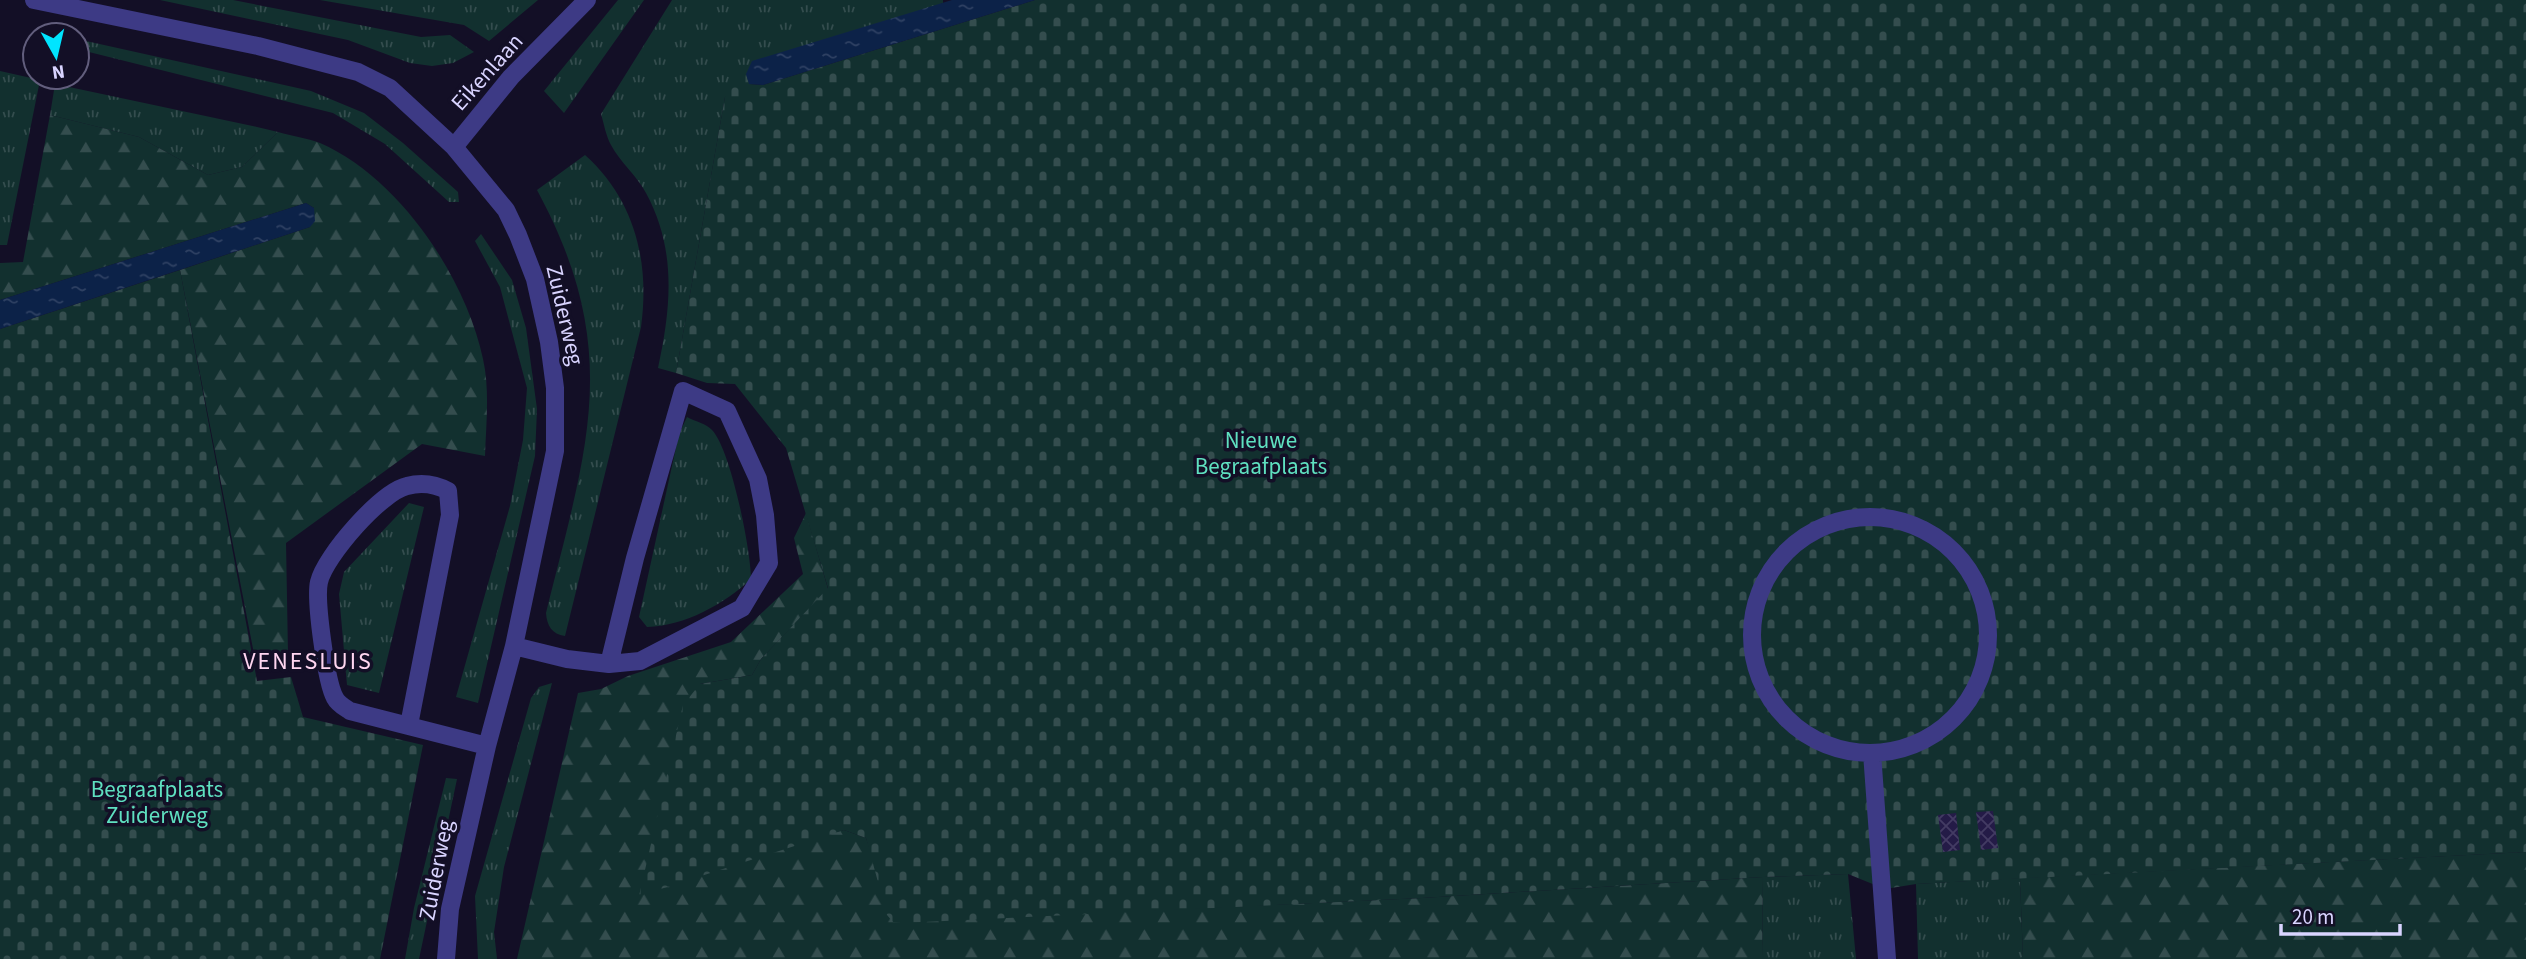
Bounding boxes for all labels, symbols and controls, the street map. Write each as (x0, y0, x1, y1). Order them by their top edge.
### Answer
north arrow (21, 21, 91, 91)
street label: Eikenlaan (443, 26, 531, 118)
text: N (50, 57, 66, 86)
street label: Zuiderweg (537, 262, 593, 369)
park label: Nieuwe Begraafplaats (1195, 424, 1327, 483)
district label: VENESLUIS (243, 644, 373, 679)
park label: Begraafplaats Zuiderweg (91, 773, 223, 832)
street label: Zuiderweg (410, 816, 462, 923)
scale bar (2281, 892, 2400, 936)
text: 20 m (2292, 902, 2334, 932)

